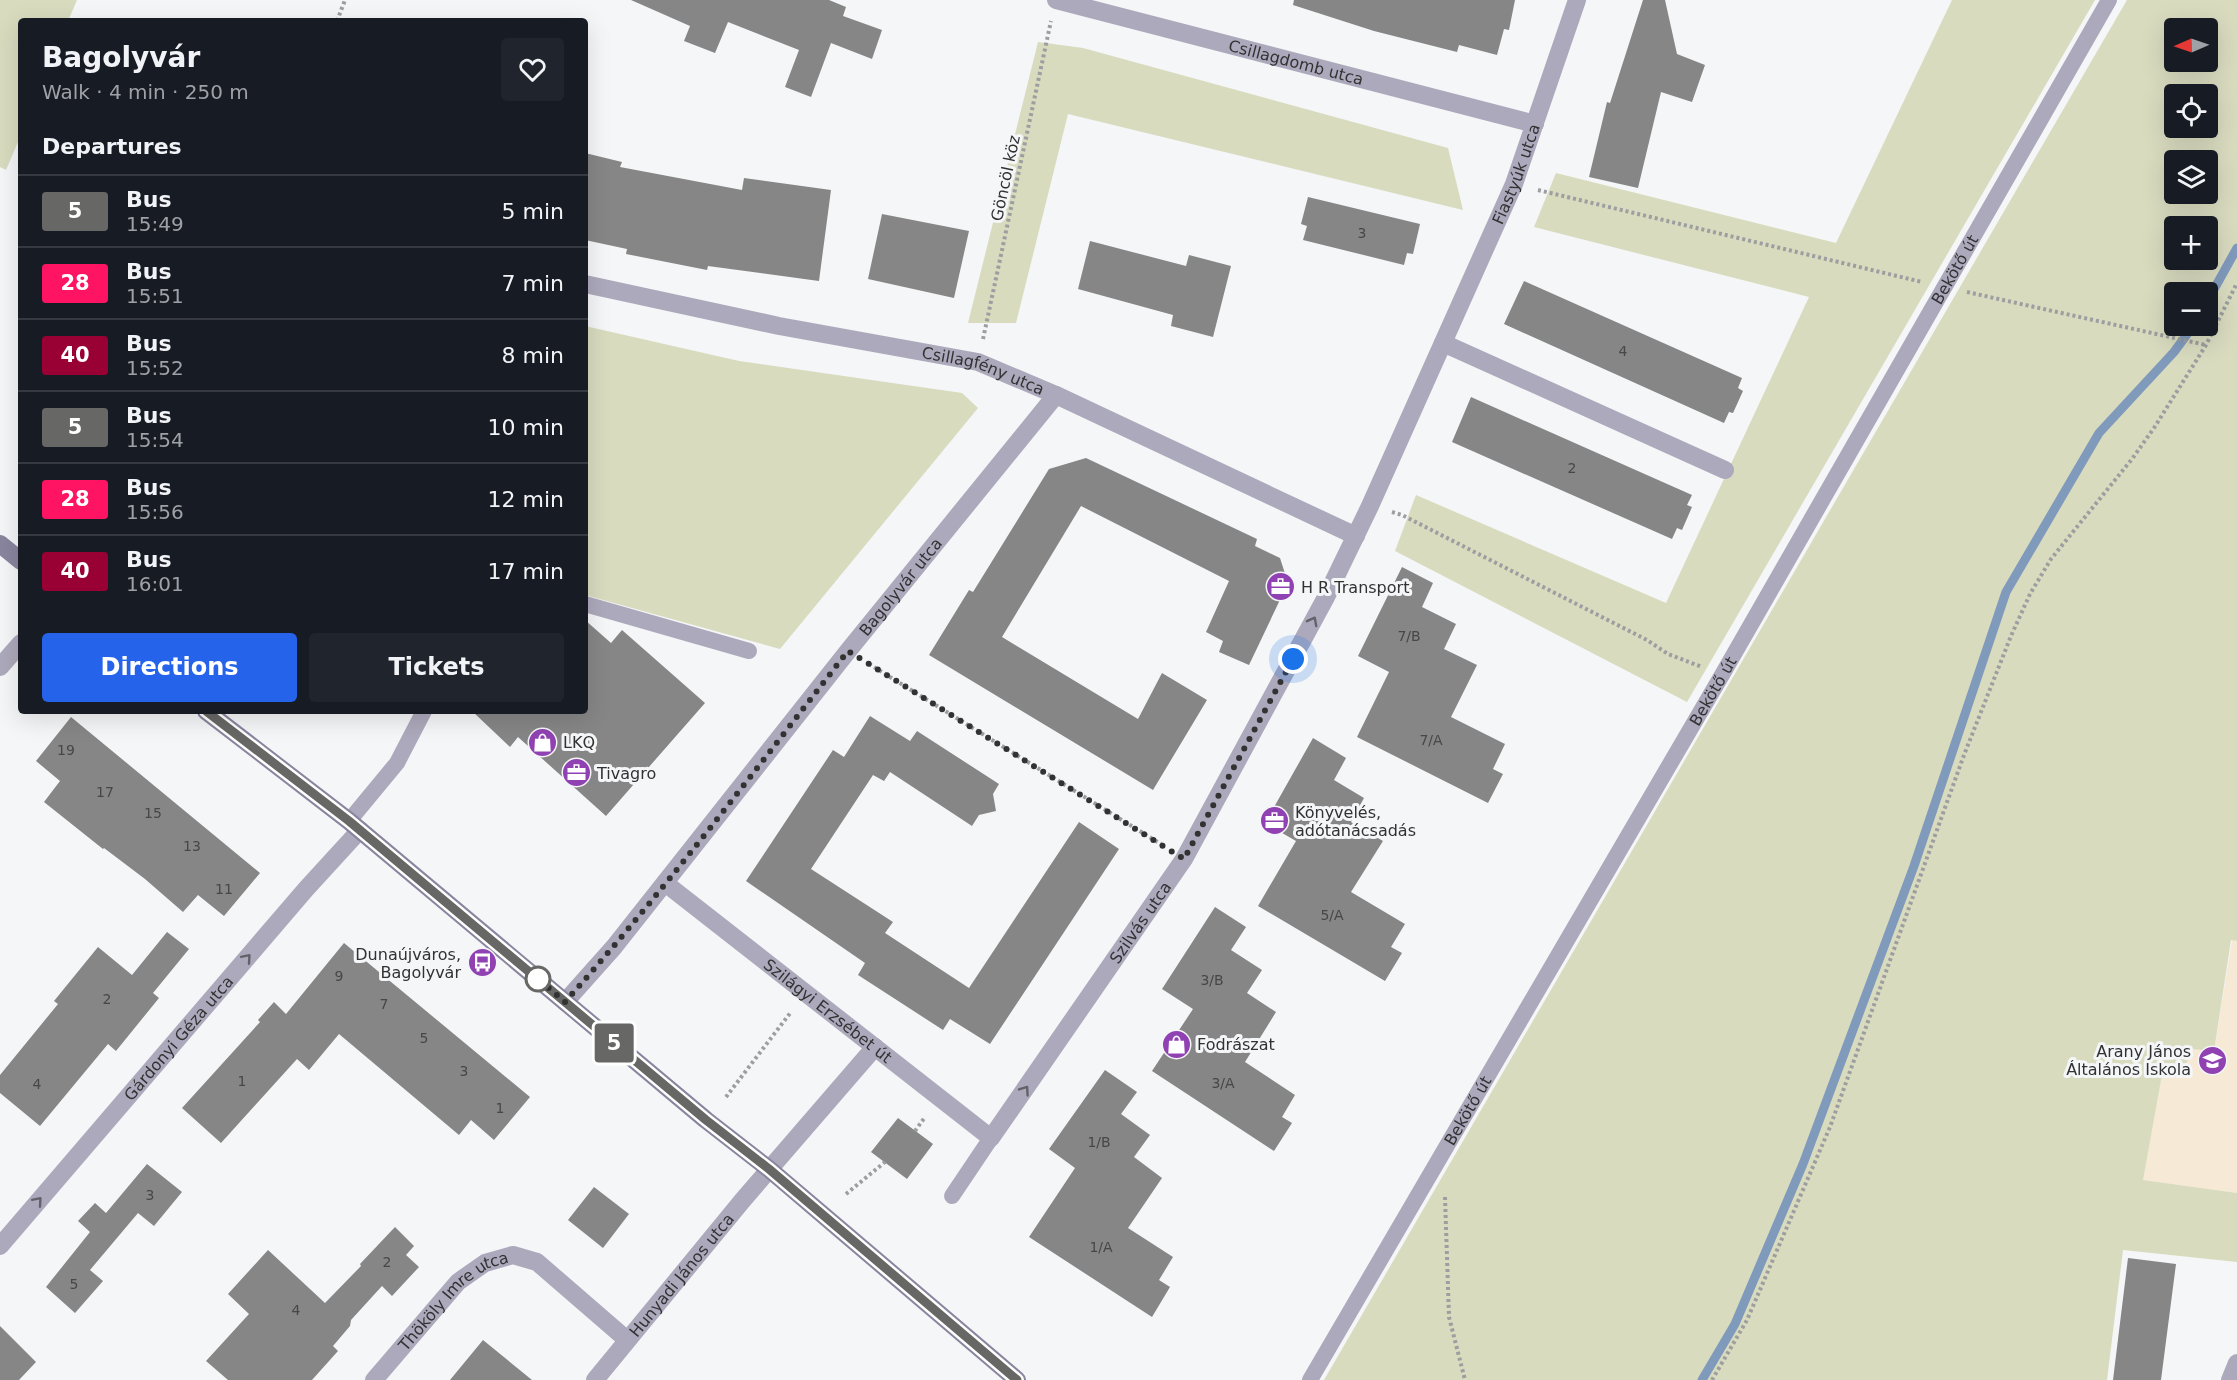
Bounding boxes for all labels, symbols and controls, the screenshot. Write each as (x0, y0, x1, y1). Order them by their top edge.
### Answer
north arrow (2164, 18, 2218, 72)
map controls (2164, 18, 2218, 336)
street label: Csillagdomb utca (1226, 36, 1365, 89)
button: heart (501, 38, 564, 101)
text: Bagolyvár (42, 41, 200, 74)
text: Walk · 4 min · 250 m (42, 80, 249, 104)
button: locate (2164, 84, 2218, 138)
street label: Fiastyúk utca (1488, 121, 1544, 227)
street label: Göncöl köz (987, 133, 1024, 223)
text: Departures (42, 134, 182, 159)
button: layers (2164, 150, 2218, 204)
text: Bus (126, 187, 172, 212)
text: 5 (68, 199, 82, 223)
text: 5 min (502, 199, 564, 224)
text: 15:49 (126, 212, 184, 236)
button: + (2164, 216, 2218, 270)
house number: 3 (1358, 225, 1366, 241)
street label: Bekötő út (1928, 232, 1982, 308)
text: Bus (126, 259, 172, 284)
text: 28 (60, 271, 90, 295)
text: 7 min (502, 271, 564, 296)
button: − (2164, 282, 2218, 336)
text: 15:51 (126, 284, 184, 308)
text: Bus (126, 331, 172, 356)
text: 40 (60, 343, 90, 367)
text: 8 min (502, 343, 564, 368)
street label: Csillagfény utca (920, 343, 1047, 399)
house number: 4 (1619, 343, 1628, 359)
text: 15:52 (126, 356, 184, 380)
text: Bus (126, 403, 172, 428)
text: 5 (68, 415, 82, 439)
text: 10 min (488, 415, 564, 440)
text: 15:54 (126, 428, 184, 452)
house number: 2 (1568, 460, 1576, 476)
text: Bus (126, 475, 172, 500)
text: 28 (60, 487, 90, 511)
text: 12 min (488, 487, 564, 512)
text: 15:56 (126, 500, 184, 524)
street label: Bagolyvár utca (855, 534, 946, 640)
text: Bus (126, 547, 172, 572)
text: 40 (60, 559, 90, 583)
text: 17 min (488, 559, 564, 584)
office icon: H R Transport (1264, 571, 1296, 603)
text: 16:01 (126, 572, 184, 596)
place label: H R Transport (1301, 578, 1409, 597)
one-way arrow (1306, 616, 1317, 627)
house number: 7/B (1397, 628, 1421, 644)
button: Directions (42, 633, 297, 702)
button: Tickets (309, 633, 564, 702)
your location (1278, 644, 1308, 674)
street label: Bekötő út (1685, 653, 1741, 729)
shop icon: LKQ (526, 726, 558, 758)
house number: 7/A (1419, 732, 1443, 748)
place label: LKQ (563, 733, 595, 752)
house number: 19 (57, 742, 75, 758)
office icon: Tivagro (560, 757, 592, 789)
place label: Tivagro (596, 764, 656, 783)
house number: 17 (96, 784, 114, 800)
place label: Könyvelés, adótanácsadás (1295, 803, 1416, 840)
house number: 15 (144, 805, 162, 821)
office icon: Könyvelés, adótanácsadás (1258, 805, 1290, 837)
house number: 13 (183, 838, 201, 854)
street label: Szilvás utca (1106, 878, 1175, 967)
house number: 11 (215, 881, 233, 897)
house number: 5/A (1320, 907, 1344, 923)
place label: Dunaújváros, Bagolyvár (355, 945, 461, 982)
bus stop icon: Dunaújváros, Bagolyvár (466, 947, 498, 979)
one-way arrow (240, 954, 251, 965)
street label: Szilágyi Erzsébet út (760, 955, 896, 1067)
unlabelled marker (525, 966, 551, 992)
house number: 9 (335, 968, 343, 984)
street label: Gárdonyi Géza utca (120, 972, 237, 1105)
house number: 3/B (1200, 972, 1224, 988)
house number: 2 (103, 991, 111, 1007)
house number: 7 (380, 996, 388, 1012)
line badge: 5 (594, 1024, 634, 1062)
shop icon: Fodrászat (1160, 1028, 1192, 1060)
house number: 5 (420, 1030, 428, 1046)
text: 5 (607, 1031, 621, 1055)
place label: Fodrászat (1197, 1035, 1275, 1054)
place label: Arany János Általános Iskola (2066, 1042, 2191, 1079)
school or university icon: Arany János Általános Iskola (2196, 1044, 2228, 1076)
house number: 3 (460, 1063, 468, 1079)
house number: 1 (238, 1073, 246, 1089)
street label: Bekötő út (1440, 1073, 1495, 1149)
house number: 3/A (1211, 1075, 1235, 1091)
house number: 4 (33, 1076, 42, 1092)
one-way arrow (1018, 1086, 1029, 1097)
house number: 1 (496, 1100, 504, 1116)
house number: 1/B (1087, 1134, 1111, 1150)
house number: 3 (146, 1187, 154, 1203)
one-way arrow (31, 1197, 42, 1208)
street label: Hunyadi János utca (625, 1210, 738, 1341)
house number: 1/A (1089, 1239, 1113, 1255)
street label: Thököly Imre utca (394, 1248, 511, 1355)
house number: 2 (383, 1254, 391, 1270)
house number: 5 (70, 1276, 78, 1292)
house number: 4 (292, 1302, 301, 1318)

